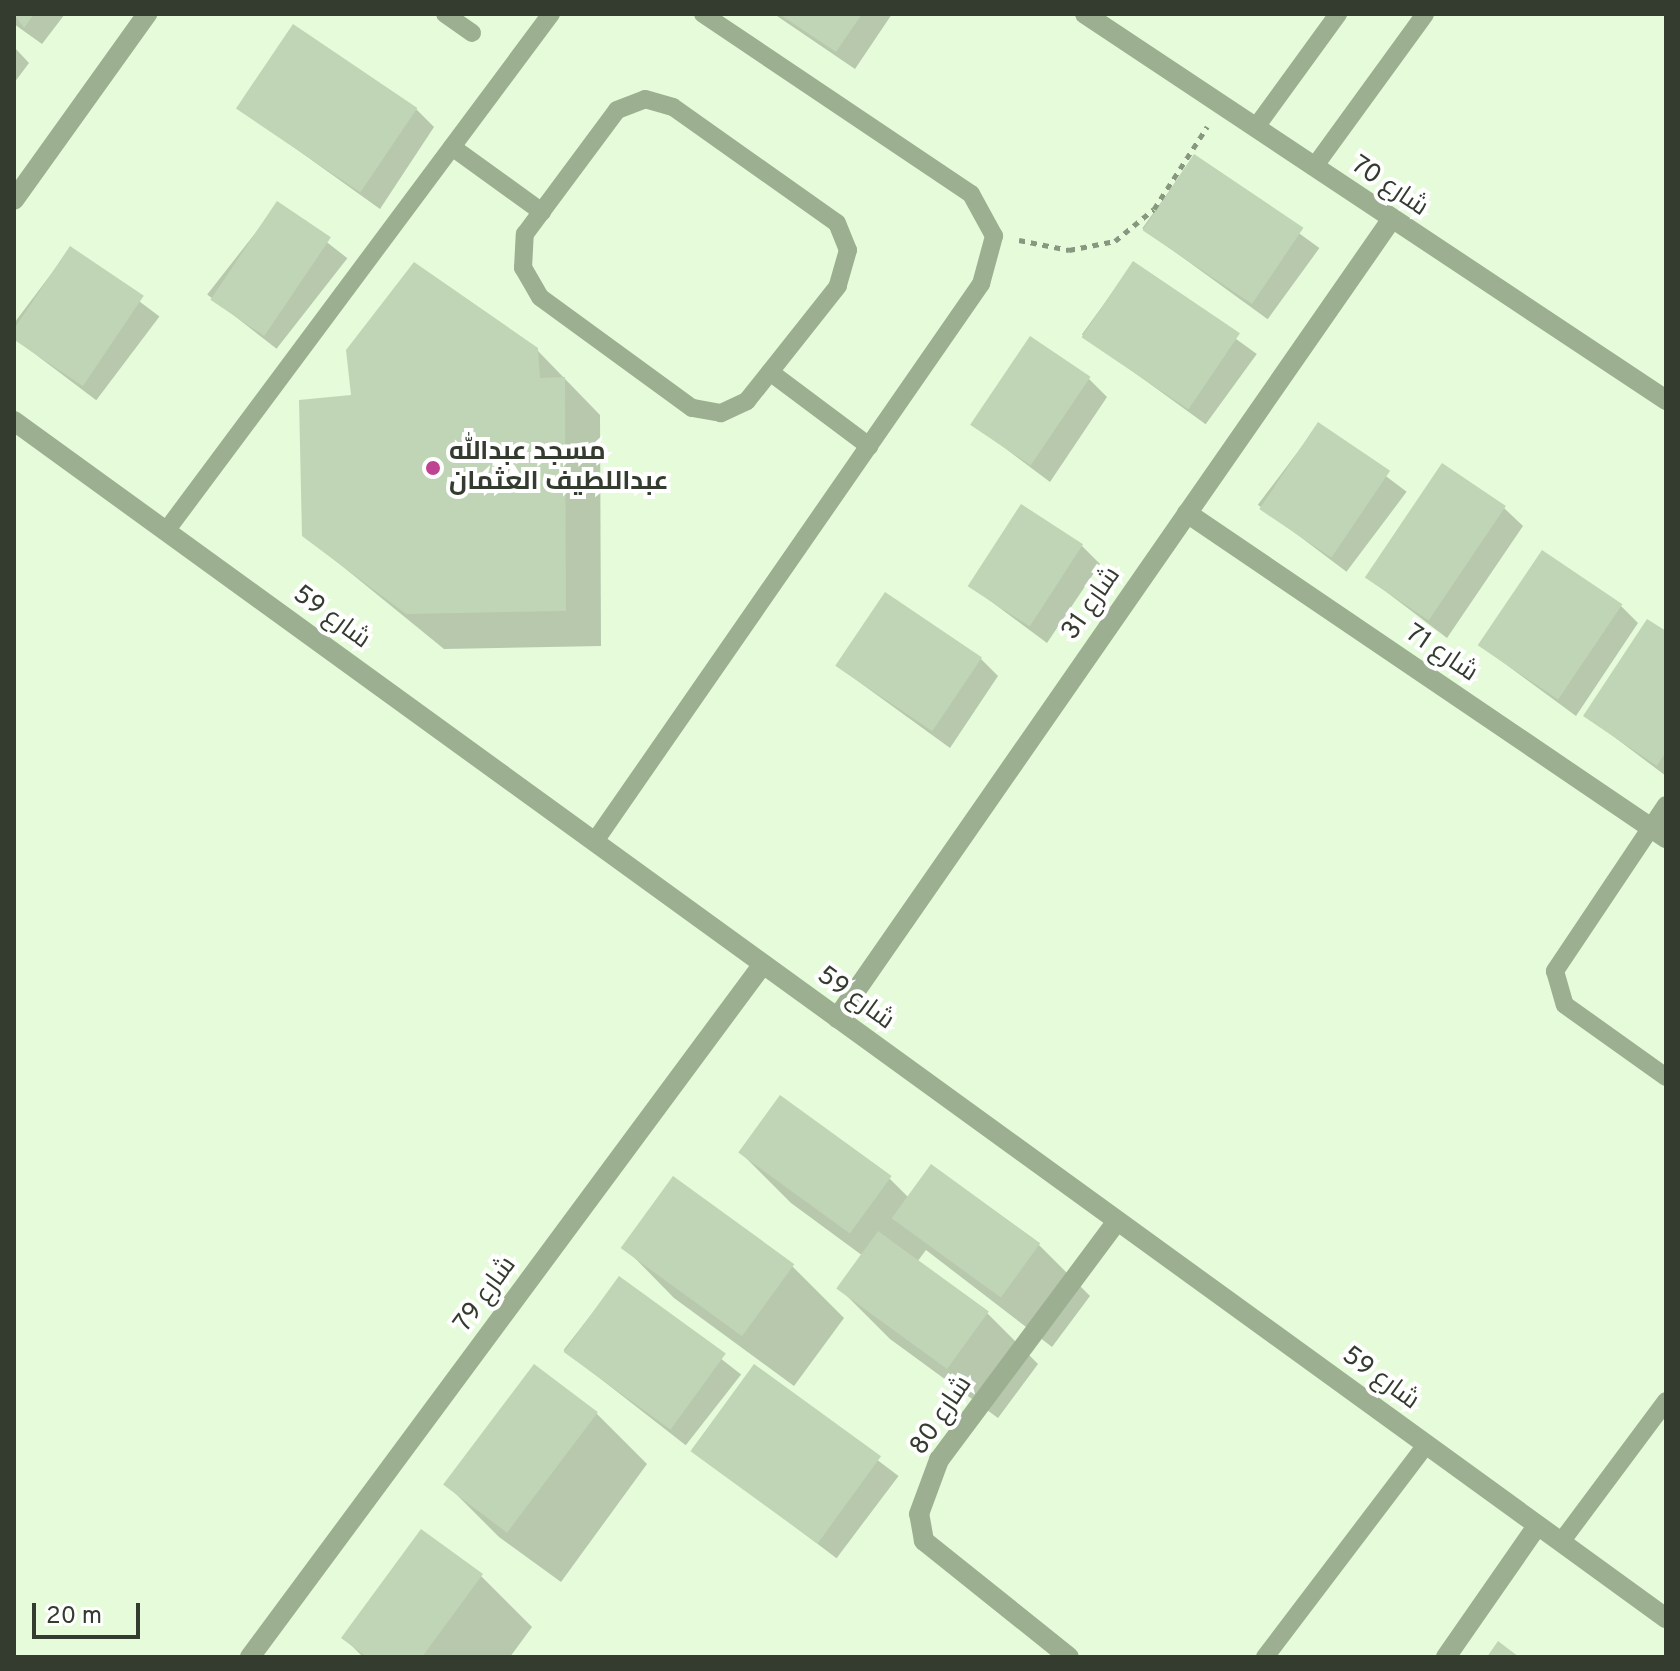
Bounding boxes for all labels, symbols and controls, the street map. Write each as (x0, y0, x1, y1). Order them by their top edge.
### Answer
street label: شارع 70 (1345, 150, 1433, 224)
place label: مسجد عبدالله عبداللطيف العثمان (449, 437, 669, 498)
marker: مسجد عبدالله عبداللطيف العثمان (424, 459, 442, 477)
street label: شارع 31 (1056, 562, 1128, 646)
street label: شارع 59 (286, 580, 376, 656)
street label: شارع 71 (1399, 619, 1483, 689)
street label: شارع 59 (810, 961, 900, 1037)
street label: شارع 79 (448, 1251, 524, 1339)
street label: شارع 59 (1335, 1341, 1425, 1417)
street label: شارع 80 (904, 1370, 980, 1462)
scale bar (36, 1587, 144, 1637)
text: 20 m (46, 1602, 102, 1632)

